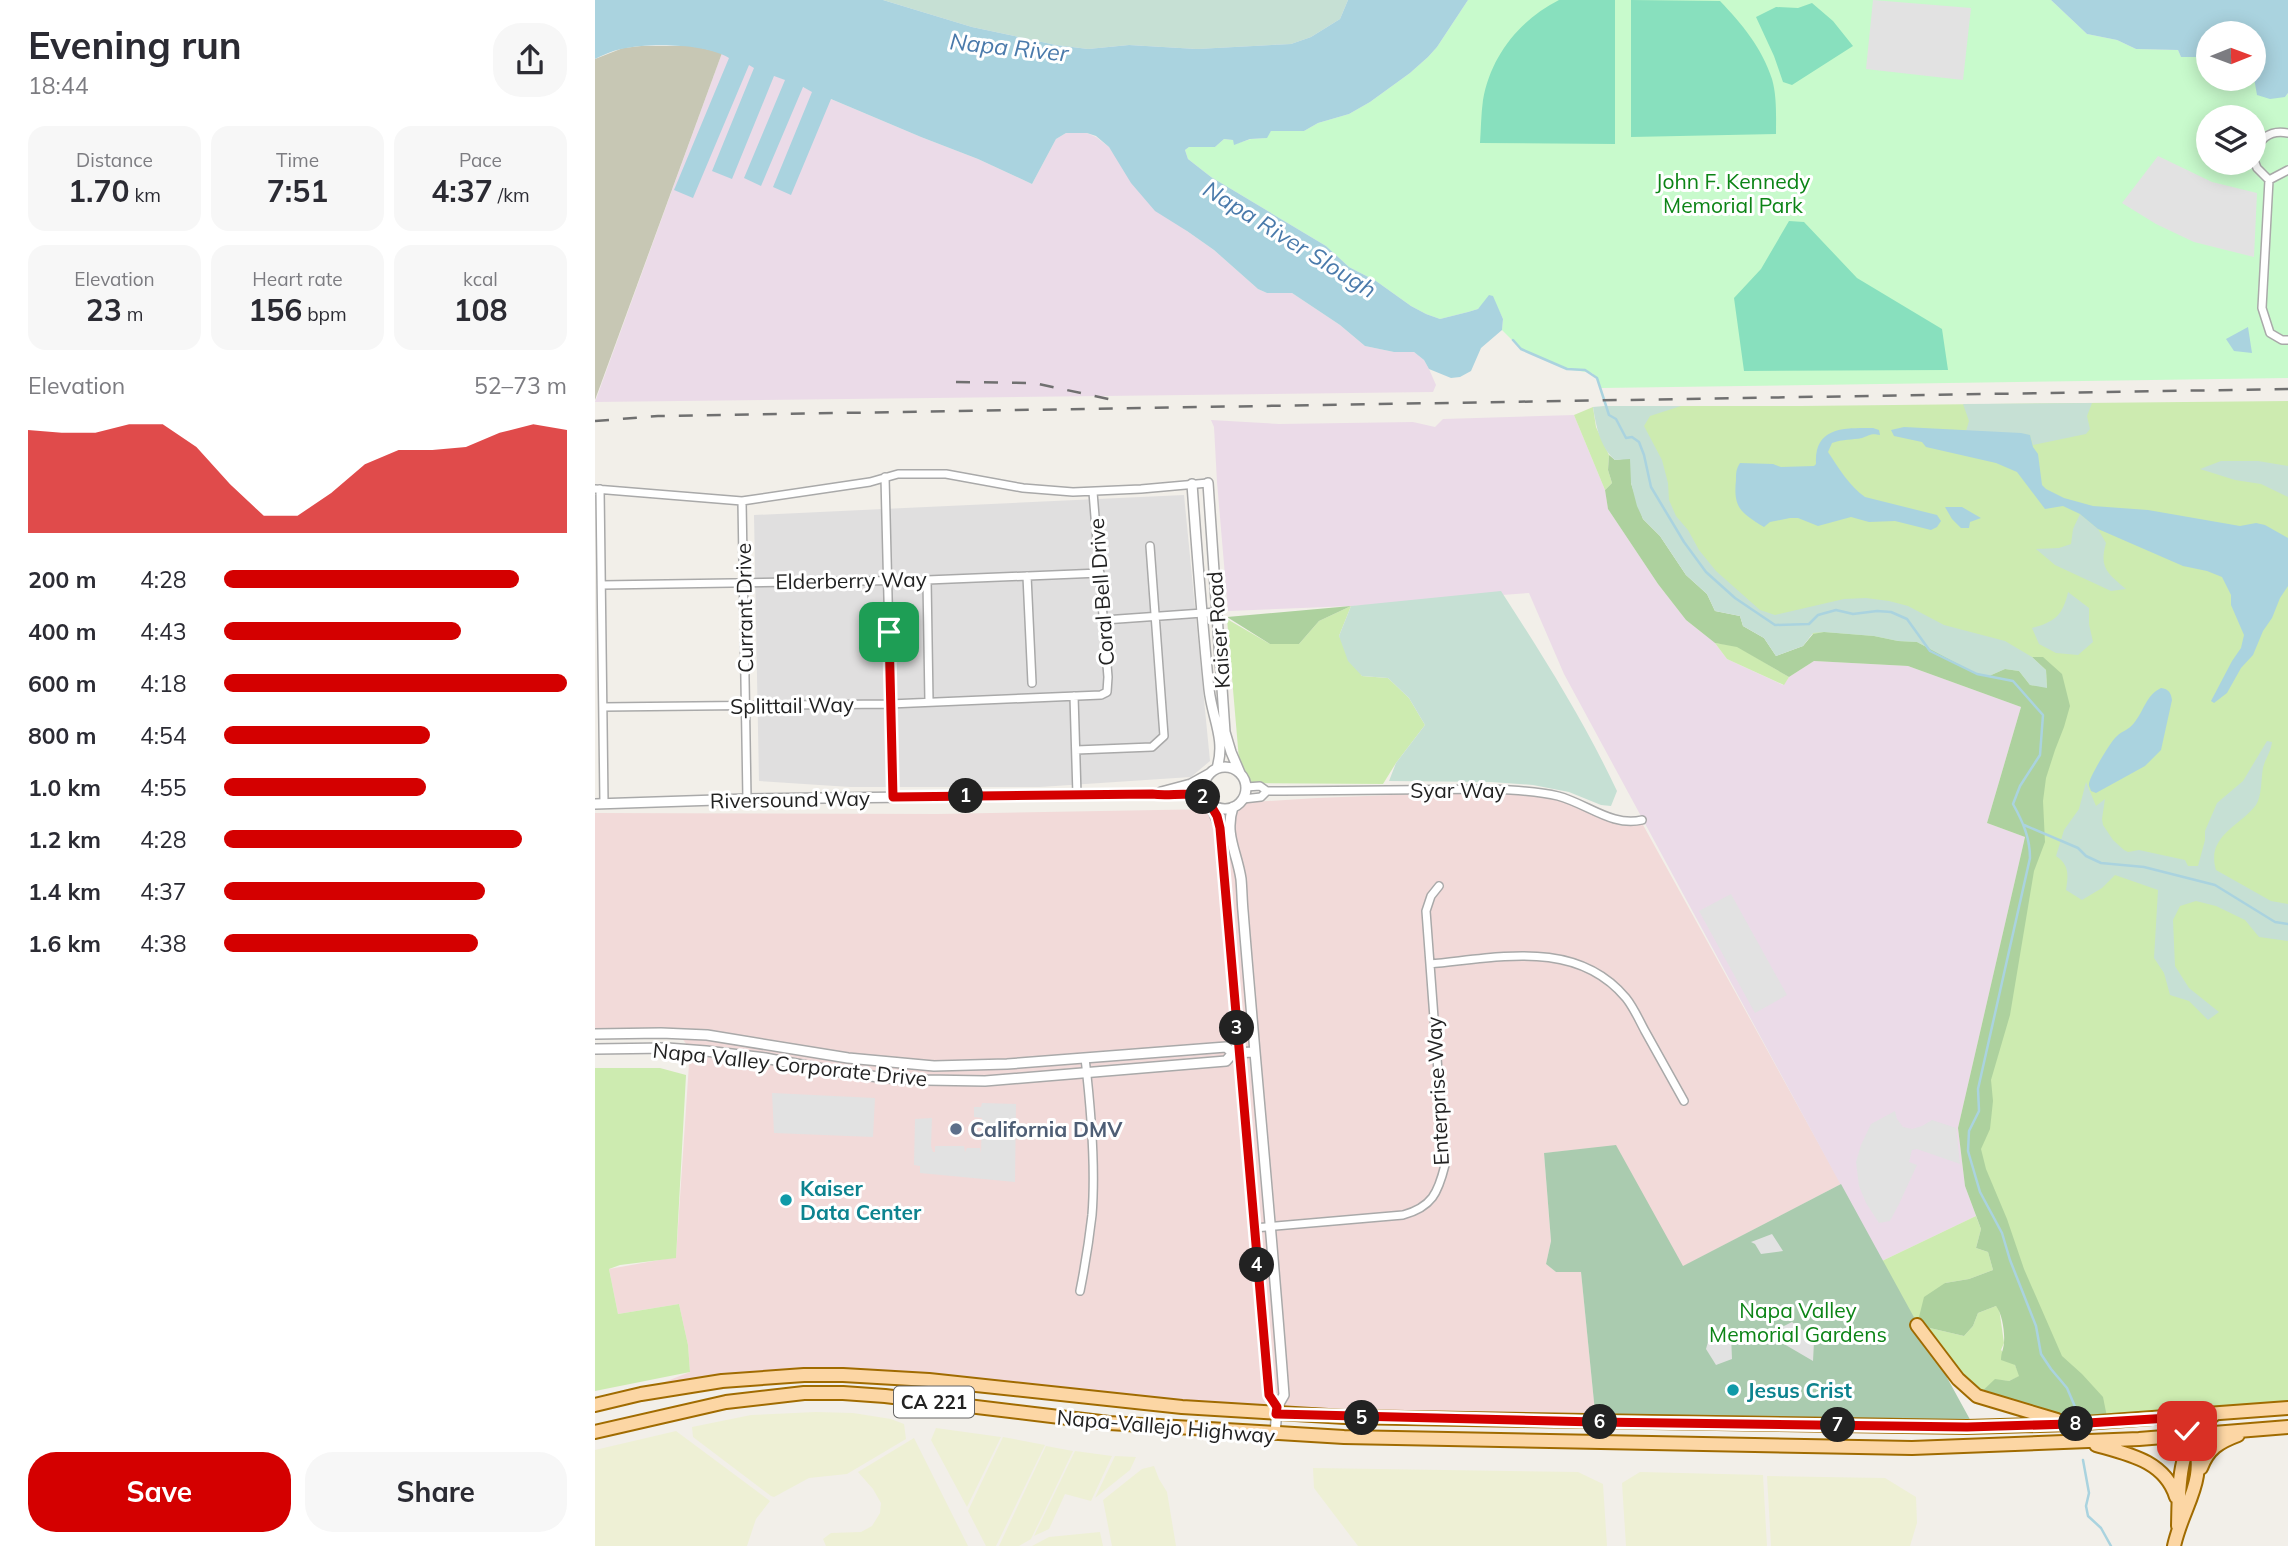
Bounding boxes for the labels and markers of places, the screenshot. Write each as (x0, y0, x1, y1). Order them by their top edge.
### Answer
pin (859, 602, 919, 662)
pin: 1 (949, 778, 983, 814)
pin: 2 (1185, 780, 1221, 814)
pin: 3 (1219, 1010, 1255, 1046)
place label: California DMV (970, 1116, 1123, 1142)
marker: California DMV (948, 1121, 964, 1137)
place label: Kaiser Data Center (800, 1175, 922, 1225)
marker: Kaiser Data Center (778, 1192, 794, 1208)
pin: 4 (1239, 1248, 1275, 1282)
place label: Jesus Crist (1747, 1377, 1852, 1403)
marker: Jesus Crist (1725, 1382, 1741, 1398)
pin: 5 (1345, 1400, 1379, 1436)
pin (2157, 1401, 2217, 1461)
pin: 6 (1583, 1404, 1618, 1440)
pin: 8 (2059, 1406, 2093, 1442)
pin: 7 (1821, 1408, 1855, 1442)

